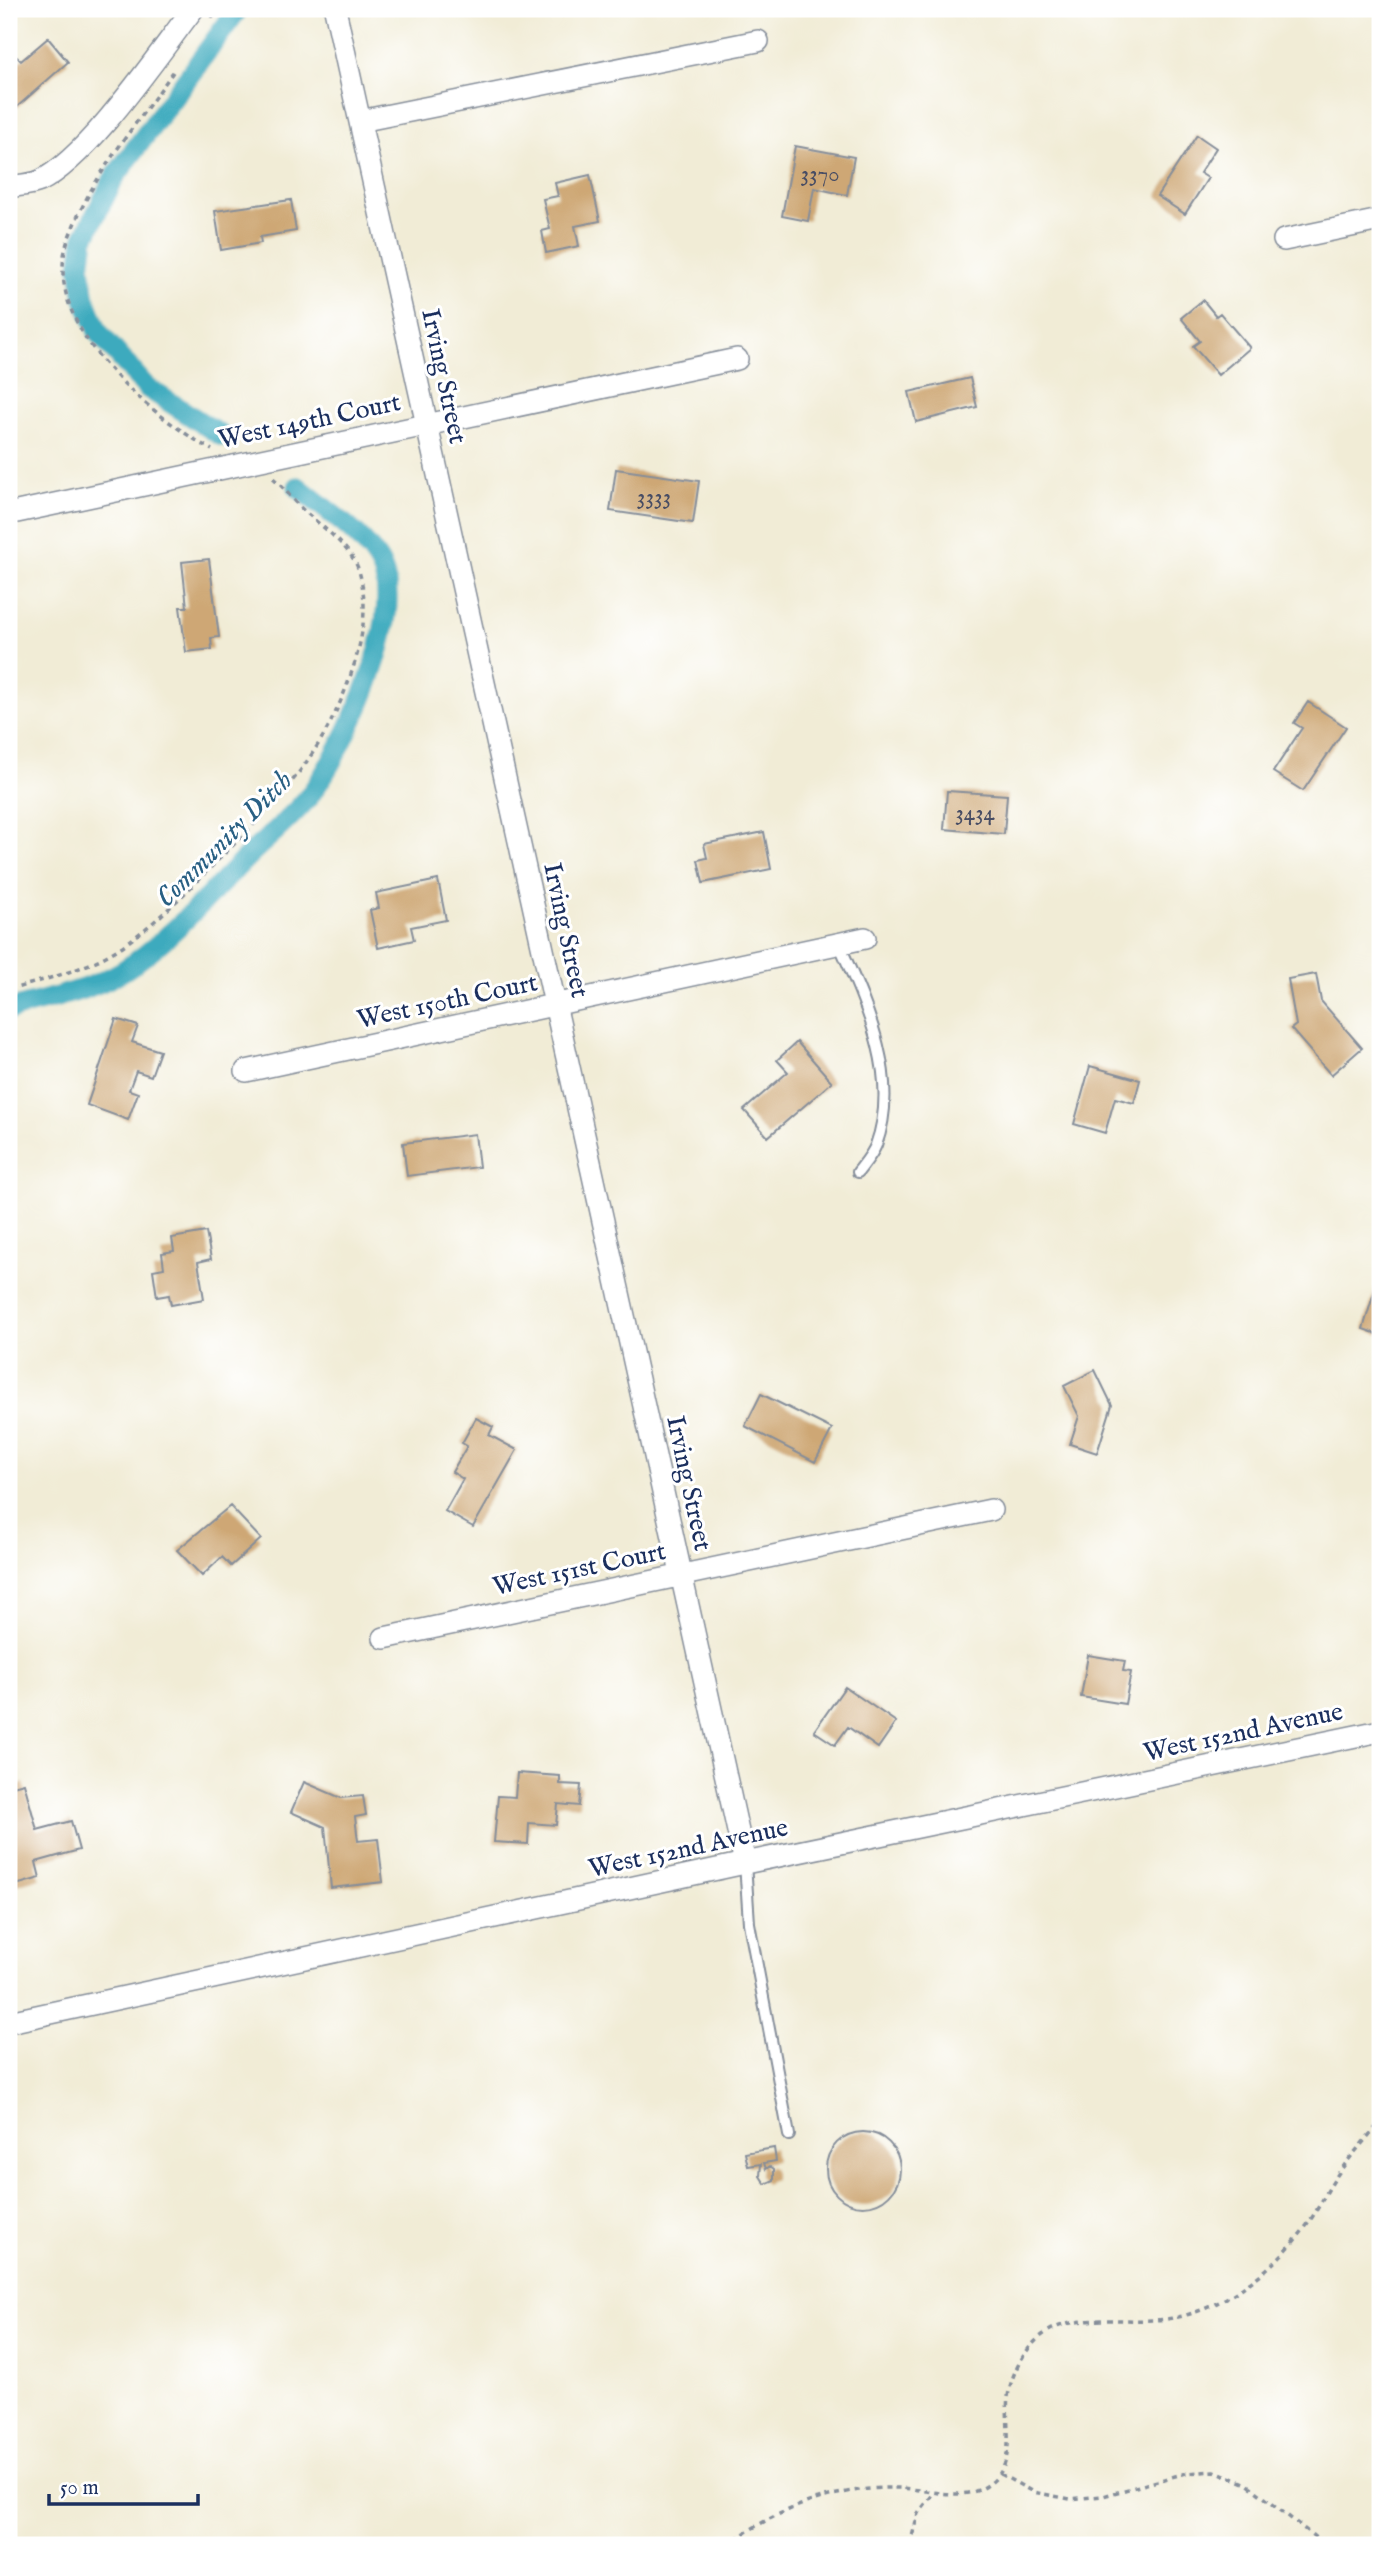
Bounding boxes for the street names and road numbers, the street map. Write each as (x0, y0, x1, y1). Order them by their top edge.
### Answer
street label: Irving Street (413, 306, 474, 447)
street label: West 149th Court (215, 386, 404, 457)
street label: Irving Street (535, 860, 596, 1001)
street label: West 150th Court (354, 966, 541, 1037)
street label: Irving Street (658, 1413, 719, 1554)
street label: West 151st Court (490, 1535, 669, 1604)
street label: West 152nd Avenue (1140, 1695, 1346, 1770)
street label: West 152nd Avenue (585, 1811, 791, 1886)

